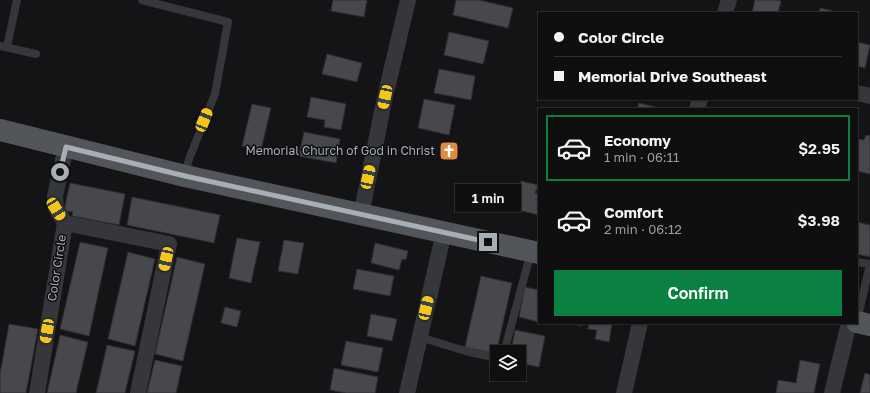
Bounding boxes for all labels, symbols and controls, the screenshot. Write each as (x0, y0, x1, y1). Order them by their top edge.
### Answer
text: Color Circle (578, 28, 664, 46)
text: Memorial Drive Southeast (578, 67, 767, 85)
car (377, 84, 393, 110)
car (194, 107, 214, 133)
icon: car (556, 130, 592, 166)
text: Economy (604, 131, 671, 149)
text: $2.95 (798, 139, 840, 157)
church icon: Memorial Church of God in Christ (438, 140, 460, 162)
place label: Memorial Church of God in Christ (245, 143, 435, 158)
text: 1 min · 06:11 (604, 149, 679, 165)
route start (51, 163, 69, 181)
car (360, 164, 376, 190)
callout: 1 min (455, 184, 521, 212)
text: 1 min (472, 190, 504, 206)
car (45, 196, 67, 222)
icon: car (556, 202, 592, 238)
text: Comfort (604, 203, 663, 221)
text: $3.98 (798, 211, 840, 229)
text: 2 min · 06:12 (604, 221, 682, 237)
route end (479, 233, 497, 251)
street label: Color Circle (44, 234, 69, 302)
car (158, 246, 174, 272)
button: Confirm (554, 270, 842, 316)
car (417, 295, 435, 321)
car (39, 318, 55, 344)
map controls (490, 345, 526, 381)
button: layers (490, 345, 526, 381)

